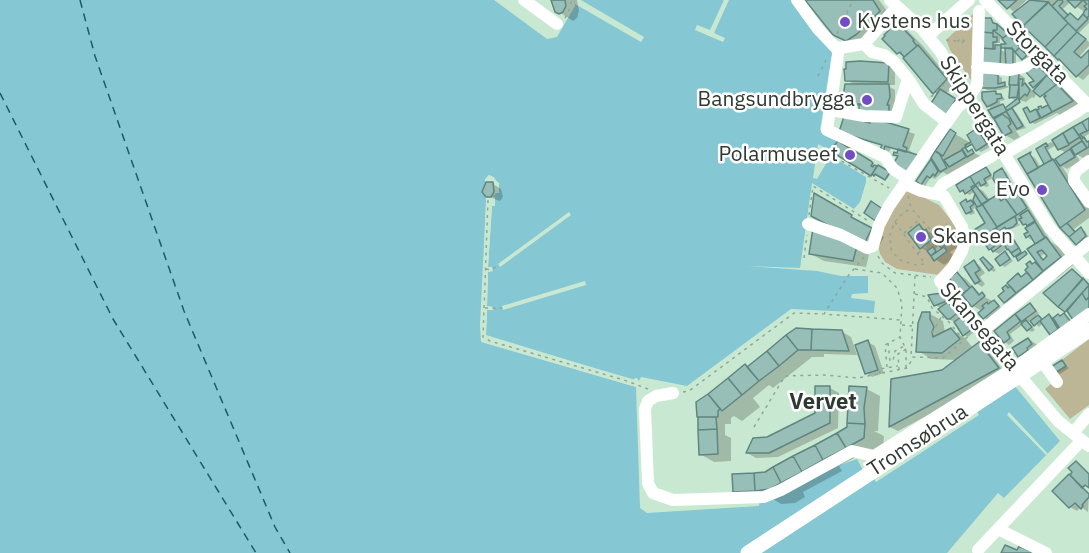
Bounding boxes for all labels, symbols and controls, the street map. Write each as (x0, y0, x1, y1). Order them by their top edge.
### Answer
place label: Kystens hus (857, 9, 971, 35)
marker: Kystens hus (838, 15, 852, 29)
street label: Storgata (1000, 16, 1074, 90)
street label: Skippergata (934, 52, 1014, 160)
place label: Bangsundbrygga (697, 87, 855, 113)
marker: Bangsundbrygga (860, 93, 874, 107)
place label: Polarmuseet (718, 142, 838, 168)
marker: Polarmuseet (843, 148, 857, 162)
place label: Evo (996, 177, 1030, 203)
marker: Evo (1035, 183, 1049, 197)
place label: Skansen (933, 224, 1013, 250)
marker: Skansen (914, 230, 928, 244)
street label: Skansegata (934, 278, 1024, 376)
district label: Vervet (789, 390, 857, 416)
street label: Tromsøbrua (863, 399, 973, 483)

